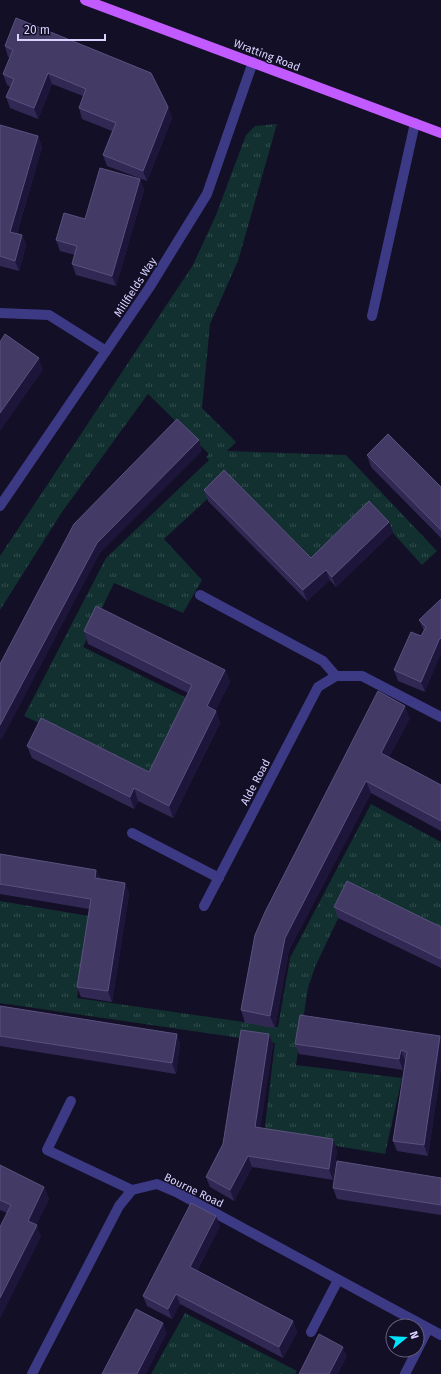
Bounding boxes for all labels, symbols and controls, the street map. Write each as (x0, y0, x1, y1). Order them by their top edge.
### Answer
scale bar (18, 16, 105, 42)
text: 20 m (24, 23, 50, 37)
street label: Wratting Road (232, 37, 302, 74)
street label: Millfields Way (111, 255, 160, 319)
street label: Alde Road (238, 757, 273, 808)
street label: Bourne Road (162, 1170, 226, 1210)
north arrow (385, 1318, 425, 1358)
text: N (407, 1330, 421, 1341)

